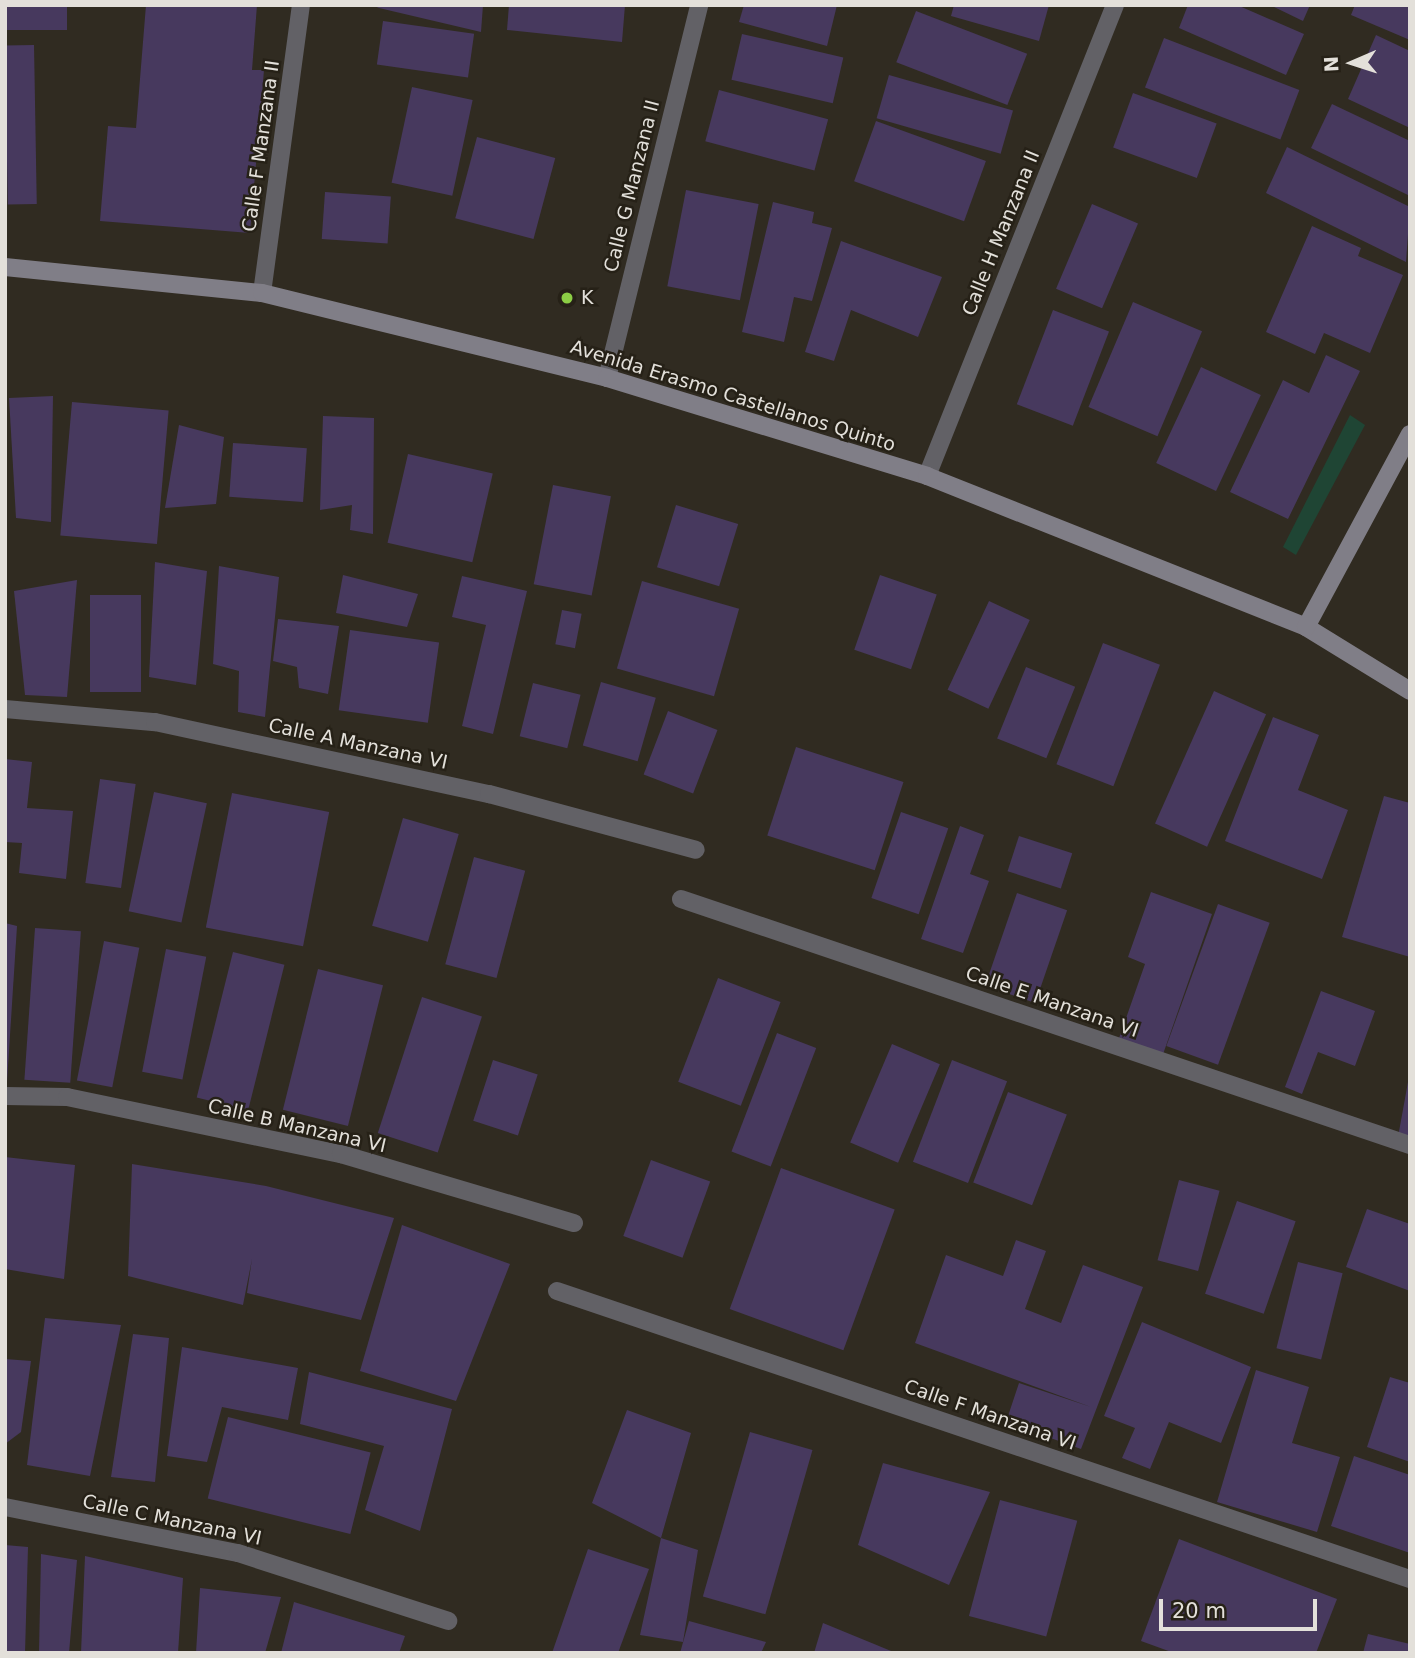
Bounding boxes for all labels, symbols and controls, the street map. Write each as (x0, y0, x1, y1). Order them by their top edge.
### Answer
north arrow (1317, 28, 1387, 98)
text: N (1320, 56, 1342, 73)
street label: Calle F Manzana II (238, 59, 284, 233)
street label: Calle G Manzana II (600, 98, 664, 274)
street label: Calle H Manzana II (957, 147, 1045, 319)
place label: K (581, 287, 593, 309)
marker: K (559, 290, 575, 306)
street label: Avenida Erasmo Castellanos Quinto (568, 336, 898, 456)
street label: Calle A Manzana VI (266, 714, 450, 774)
street label: Calle E Manzana VI (963, 962, 1141, 1042)
street label: Calle B Manzana VI (206, 1094, 388, 1158)
street label: Calle F Manzana VI (901, 1375, 1079, 1455)
street label: Calle C Manzana VI (80, 1490, 264, 1550)
scale bar (1163, 1584, 1320, 1628)
text: 20 m (1172, 1599, 1226, 1623)

